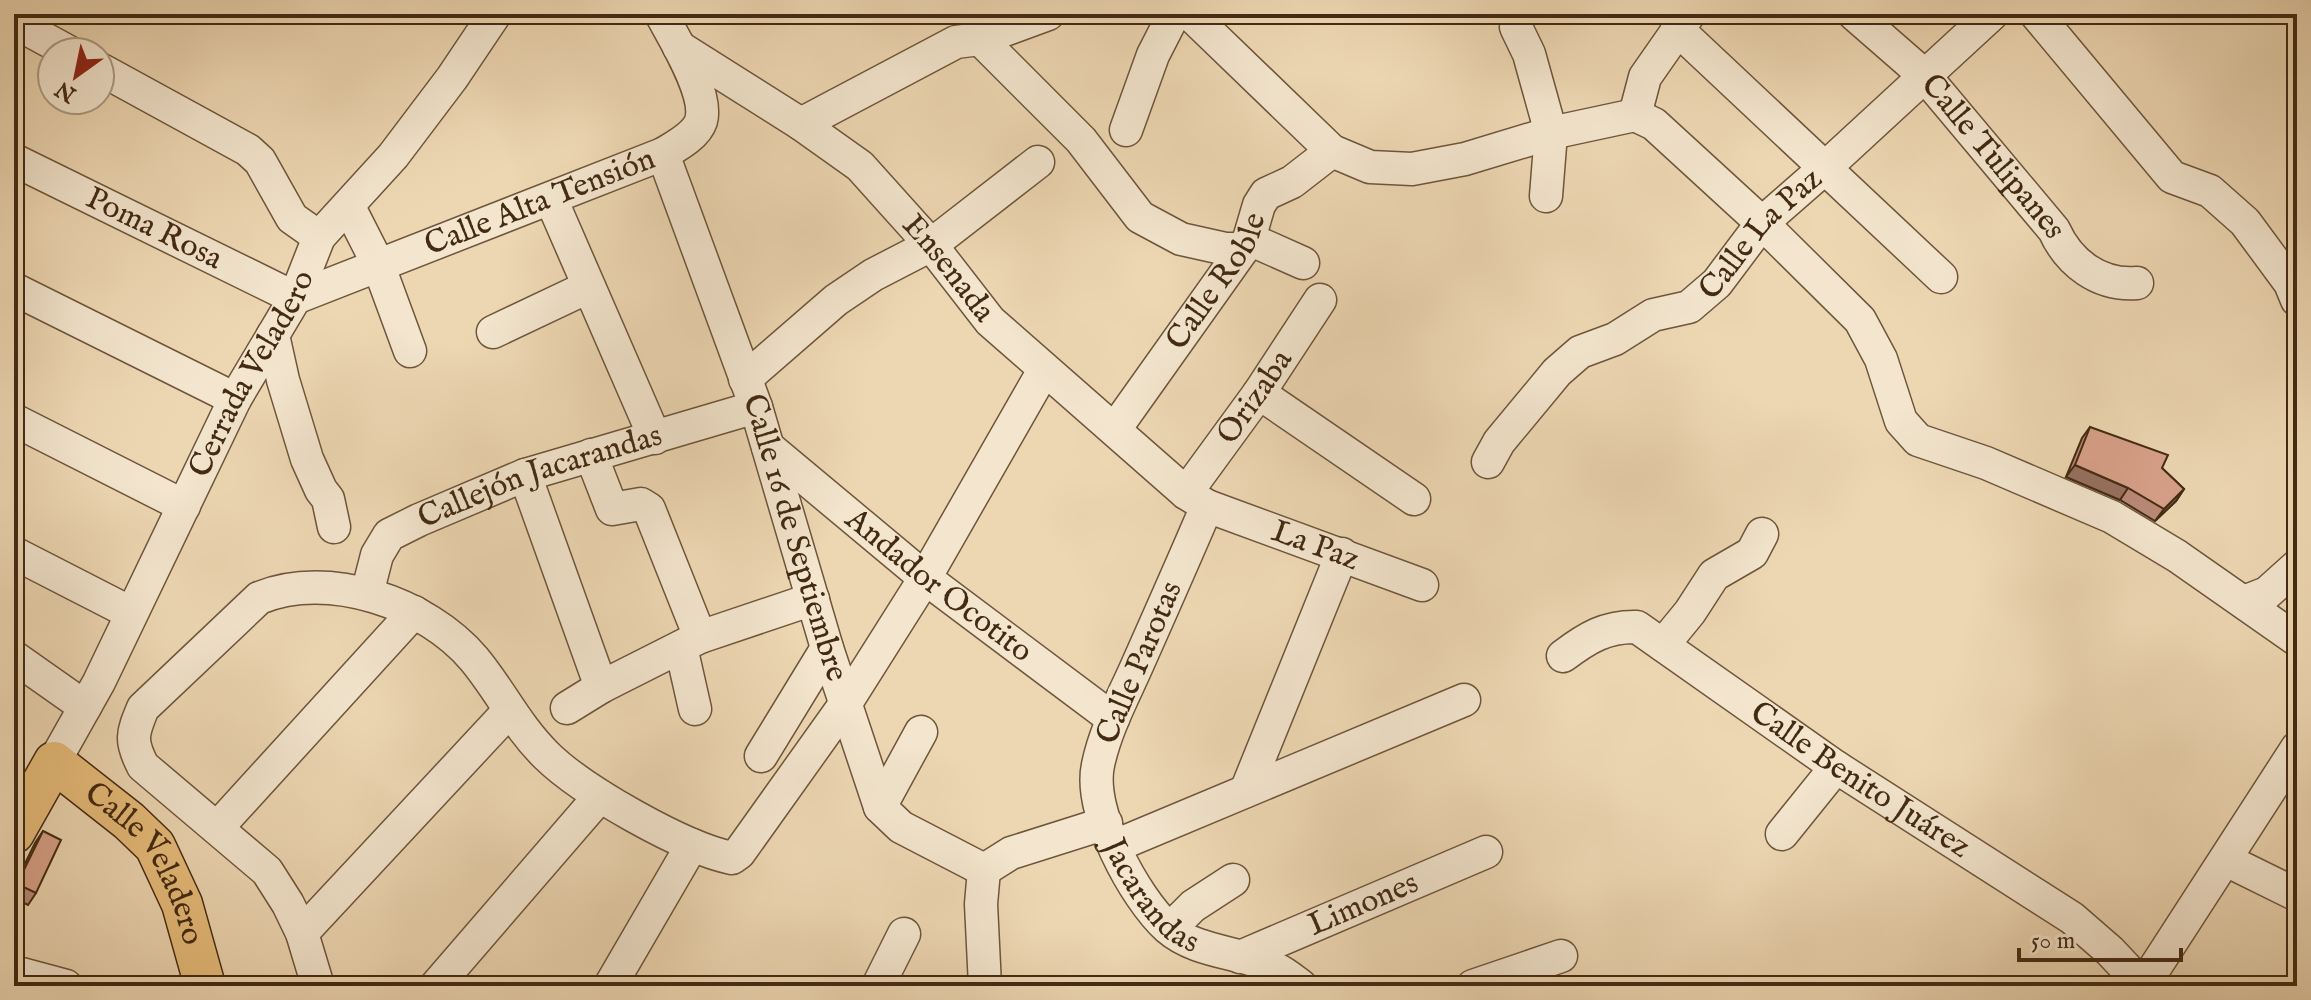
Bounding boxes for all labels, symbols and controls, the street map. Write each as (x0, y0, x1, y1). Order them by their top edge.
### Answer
north arrow (36, 36, 116, 116)
street label: Calle Tulipanes (1912, 66, 2076, 245)
text: N (51, 74, 83, 109)
street label: Calle Alta Tensión (419, 139, 661, 266)
street label: Calle La Paz (1690, 159, 1831, 310)
street label: Poma Rosa (79, 178, 229, 280)
street label: Ensenada (893, 206, 1004, 331)
street label: Calle Roble (1157, 208, 1276, 358)
street label: Cerrada Veladero (180, 265, 324, 484)
street label: Orizaba (1208, 342, 1302, 453)
street label: Calle 16 de Septiembre (733, 388, 857, 687)
street label: Callejón Jacarandas (412, 415, 667, 539)
street label: Andador Ocotito (836, 499, 1041, 672)
street label: La Paz (1266, 511, 1365, 581)
street label: Calle Parotas (1087, 575, 1193, 751)
street label: Calle Benito Juárez (1742, 692, 1978, 868)
street label: Calle Veladero (76, 773, 213, 950)
street label: Jacarandas (1091, 829, 1205, 963)
street label: Limones (1302, 863, 1425, 946)
scale bar (2019, 912, 2181, 962)
text: 50 m (2031, 926, 2075, 957)

